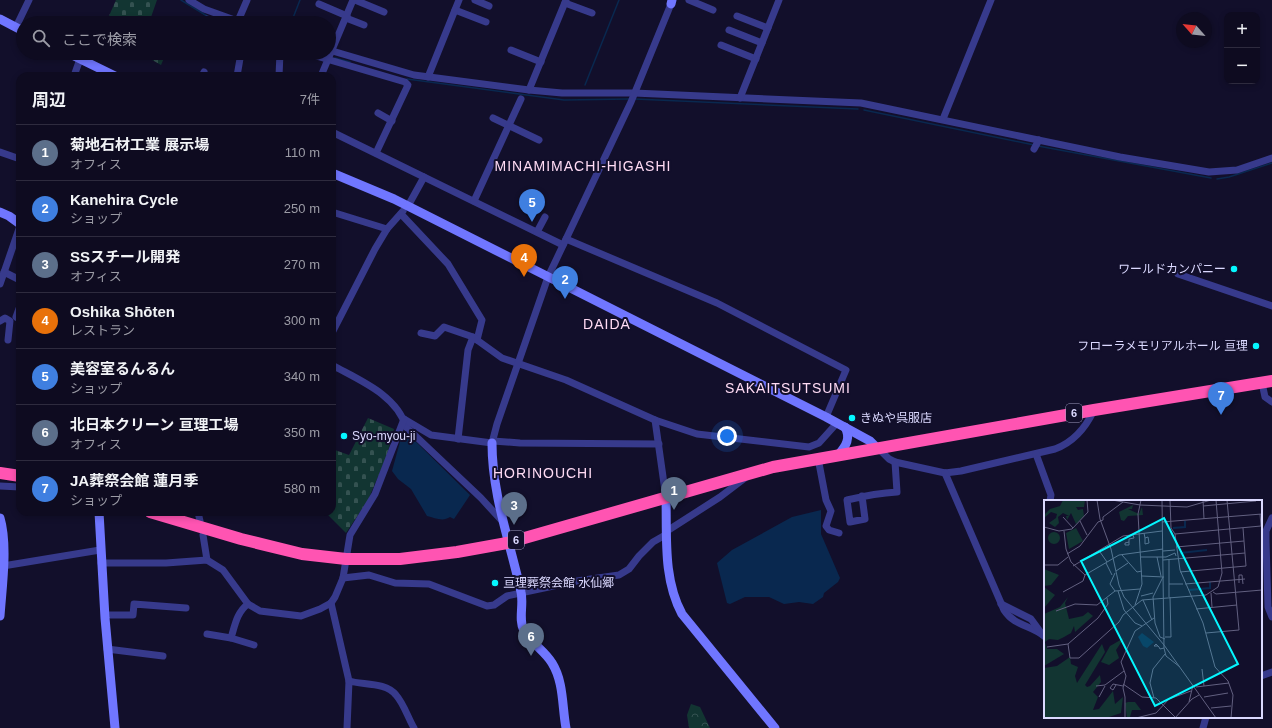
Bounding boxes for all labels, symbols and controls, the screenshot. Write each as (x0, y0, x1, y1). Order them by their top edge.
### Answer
north arrow (1176, 12, 1212, 48)
map controls (1224, 12, 1260, 84)
button: + (1224, 12, 1260, 48)
search box (16, 16, 336, 60)
icon: search (30, 27, 52, 49)
text: ここで検索 (62, 31, 137, 48)
button: − (1224, 48, 1260, 84)
text: 周辺 (32, 91, 66, 110)
text: 7件 (300, 92, 320, 107)
text: 菊地石材工業 展示場 (70, 136, 209, 153)
text: 1 (41, 145, 49, 160)
text: 110 m (285, 145, 320, 160)
text: オフィス (70, 157, 122, 172)
district label: MINAMIMACHI-HIGASHI (495, 158, 671, 174)
pin: 5 (519, 189, 545, 222)
text: Kanehira Cycle (70, 191, 178, 208)
text: 2 (41, 201, 49, 216)
text: 250 m (284, 201, 320, 216)
text: ショップ (70, 211, 122, 226)
pin: 4 (511, 244, 537, 277)
text: SSスチール開発 (70, 248, 180, 265)
text: 3 (41, 257, 49, 272)
text: 270 m (284, 257, 320, 272)
place label: ワールドカンパニー (1118, 262, 1226, 276)
marker: ワールドカンパニー (1229, 264, 1239, 274)
pin: 2 (552, 266, 578, 299)
text: オフィス (70, 269, 122, 284)
text: Oshika Shōten (70, 303, 175, 320)
text: 4 (41, 313, 49, 328)
text: 300 m (284, 313, 320, 328)
district label: DAIDA (583, 316, 631, 332)
text: レストラン (70, 323, 135, 338)
place label: フローラメモリアルホール 亘理 (1077, 339, 1248, 353)
marker: フローラメモリアルホール 亘理 (1251, 341, 1261, 351)
text: 美容室るんるん (70, 360, 175, 377)
text: 5 (41, 369, 49, 384)
text: 340 m (284, 369, 320, 384)
district label: SAKAITSUTSUMI (725, 380, 851, 396)
text: ショップ (70, 381, 122, 396)
pin: 7 (1208, 382, 1234, 415)
road number: 6 (1066, 404, 1082, 422)
place label: きぬや呉服店 (860, 411, 932, 425)
marker: きぬや呉服店 (847, 413, 857, 423)
text: 北日本クリーン 亘理工場 (70, 416, 238, 433)
text: 6 (41, 425, 49, 440)
text: 350 m (284, 425, 320, 440)
your location (717, 426, 737, 446)
place label: Syo-myou-ji (352, 429, 415, 443)
marker: Syo-myou-ji (339, 431, 349, 441)
text: オフィス (70, 437, 122, 452)
district label: HORINOUCHI (493, 465, 593, 481)
text: JA葬祭会館 蓮月季 (70, 472, 198, 489)
pin: 1 (661, 477, 687, 510)
text: 7 (41, 481, 49, 496)
text: 580 m (284, 481, 320, 496)
pin: 3 (501, 492, 527, 525)
text: ショップ (70, 493, 122, 508)
inset map (1044, 500, 1262, 718)
road number: 6 (508, 531, 524, 549)
place label: 亘理葬祭会館 水仙郷 (503, 576, 614, 590)
marker: 亘理葬祭会館 水仙郷 (490, 578, 500, 588)
pin: 6 (518, 623, 544, 656)

